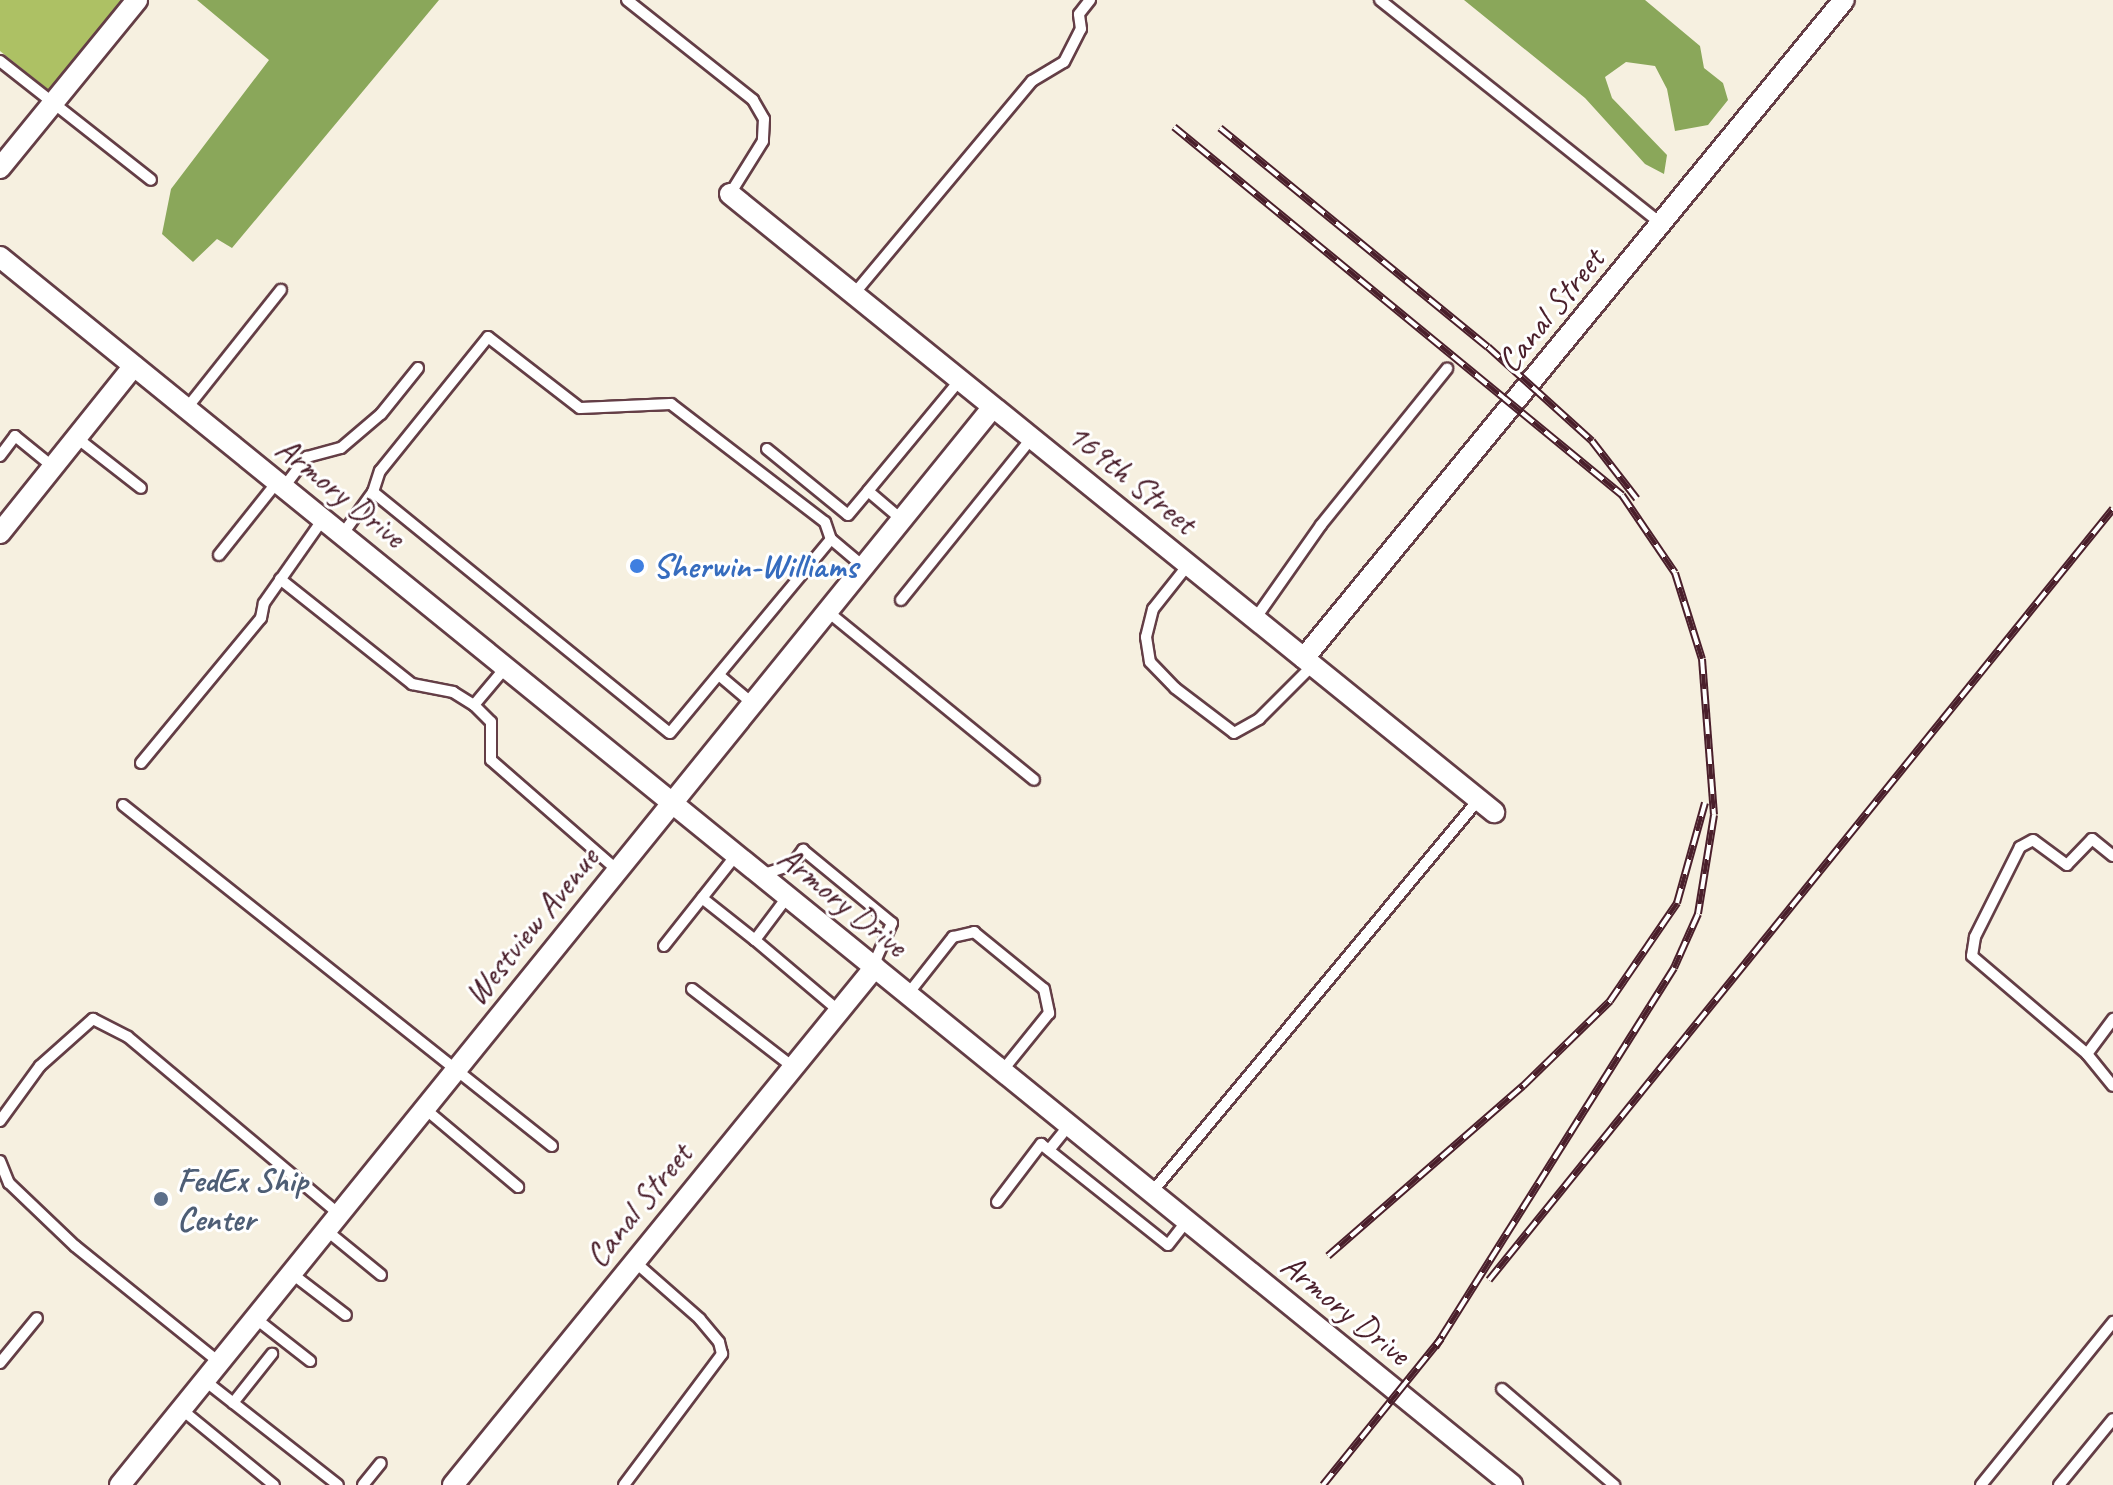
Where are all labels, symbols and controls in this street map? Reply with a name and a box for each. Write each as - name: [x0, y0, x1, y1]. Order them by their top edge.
- street label: Canal Street: [1488, 240, 1612, 380]
- street label: 169th Street: [1059, 413, 1205, 543]
- street label: Armory Drive: [268, 427, 414, 557]
- place label: Sherwin-Williams: [653, 546, 858, 586]
- marker: Sherwin-Williams: [628, 557, 646, 575]
- street label: Armory Drive: [770, 836, 916, 966]
- street label: Westview Avenue: [455, 839, 607, 1013]
- street label: Canal Street: [576, 1135, 700, 1275]
- place label: FedEx Ship Center: [177, 1159, 309, 1238]
- marker: FedEx Ship Center: [152, 1190, 170, 1208]
- street label: Armory Drive: [1273, 1244, 1419, 1374]

